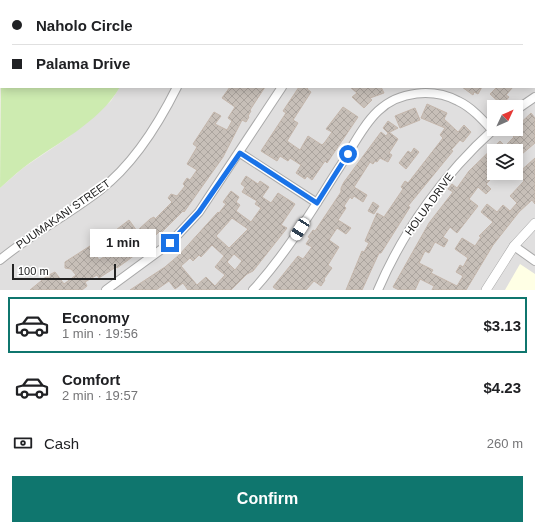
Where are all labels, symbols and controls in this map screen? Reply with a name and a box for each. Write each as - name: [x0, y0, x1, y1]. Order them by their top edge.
- text: Naholo Circle: [36, 17, 133, 34]
- text: Palama Drive: [36, 55, 130, 72]
- north arrow: [487, 100, 523, 136]
- map controls: [487, 100, 523, 180]
- button: layers: [487, 144, 523, 180]
- route start: [339, 145, 357, 163]
- street label: HOLUA DRIVE: [402, 171, 456, 237]
- street label: PUUMAKANI STREET: [14, 177, 112, 251]
- car: [288, 216, 312, 242]
- callout: 1 min: [90, 229, 156, 257]
- route end: [161, 234, 179, 252]
- text: 1 min: [106, 235, 140, 250]
- scale bar: [12, 262, 116, 281]
- text: 100 m: [18, 265, 49, 277]
- icon: car: [14, 307, 50, 343]
- text: Economy: [62, 309, 130, 326]
- text: $3.13: [483, 317, 521, 334]
- text: 1 min · 19:56: [62, 326, 138, 341]
- icon: car: [14, 369, 50, 405]
- text: Comfort: [62, 371, 120, 388]
- text: $4.23: [483, 379, 521, 396]
- text: 2 min · 19:57: [62, 388, 138, 403]
- icon: cash: [12, 432, 34, 454]
- text: Cash: [44, 435, 79, 452]
- text: 260 m: [487, 436, 523, 451]
- button: Confirm: [12, 476, 523, 522]

